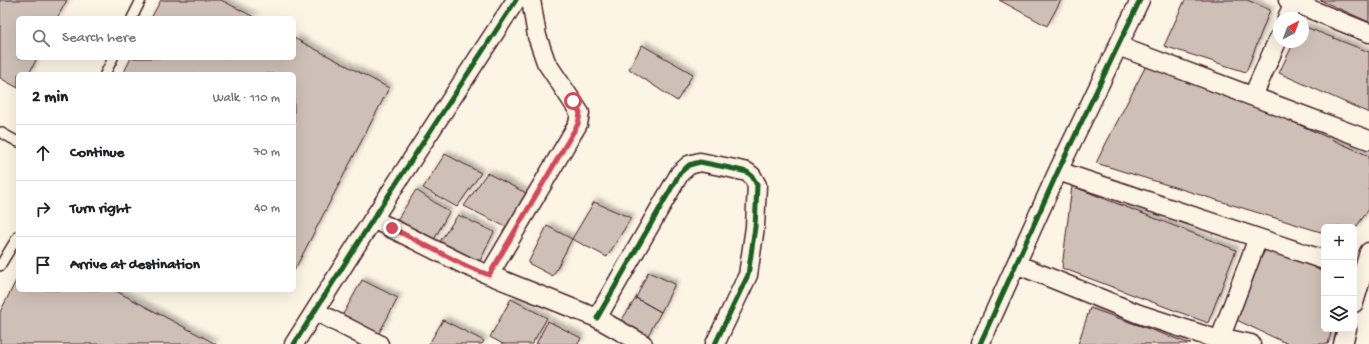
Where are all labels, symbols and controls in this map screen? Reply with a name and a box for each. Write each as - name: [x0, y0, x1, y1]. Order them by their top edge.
- north arrow: [1273, 12, 1309, 48]
- search box: [16, 16, 296, 60]
- icon: search: [30, 27, 52, 49]
- text: Search here: [62, 29, 136, 47]
- text: 2 min: [32, 88, 68, 108]
- text: Walk · 110 m: [213, 91, 280, 106]
- route start: [564, 92, 582, 110]
- icon: ahead: [32, 142, 54, 164]
- text: Continue: [70, 144, 124, 162]
- text: 70 m: [254, 145, 280, 160]
- icon: right: [32, 198, 54, 220]
- text: Turn right: [70, 200, 130, 218]
- text: 40 m: [254, 201, 280, 216]
- route end: [383, 219, 401, 237]
- map controls: [1321, 224, 1357, 332]
- button: +: [1321, 224, 1357, 260]
- icon: arrive: [32, 254, 54, 276]
- text: Arrive at destination: [70, 256, 200, 274]
- button: −: [1321, 260, 1357, 296]
- button: layers: [1321, 296, 1357, 332]

